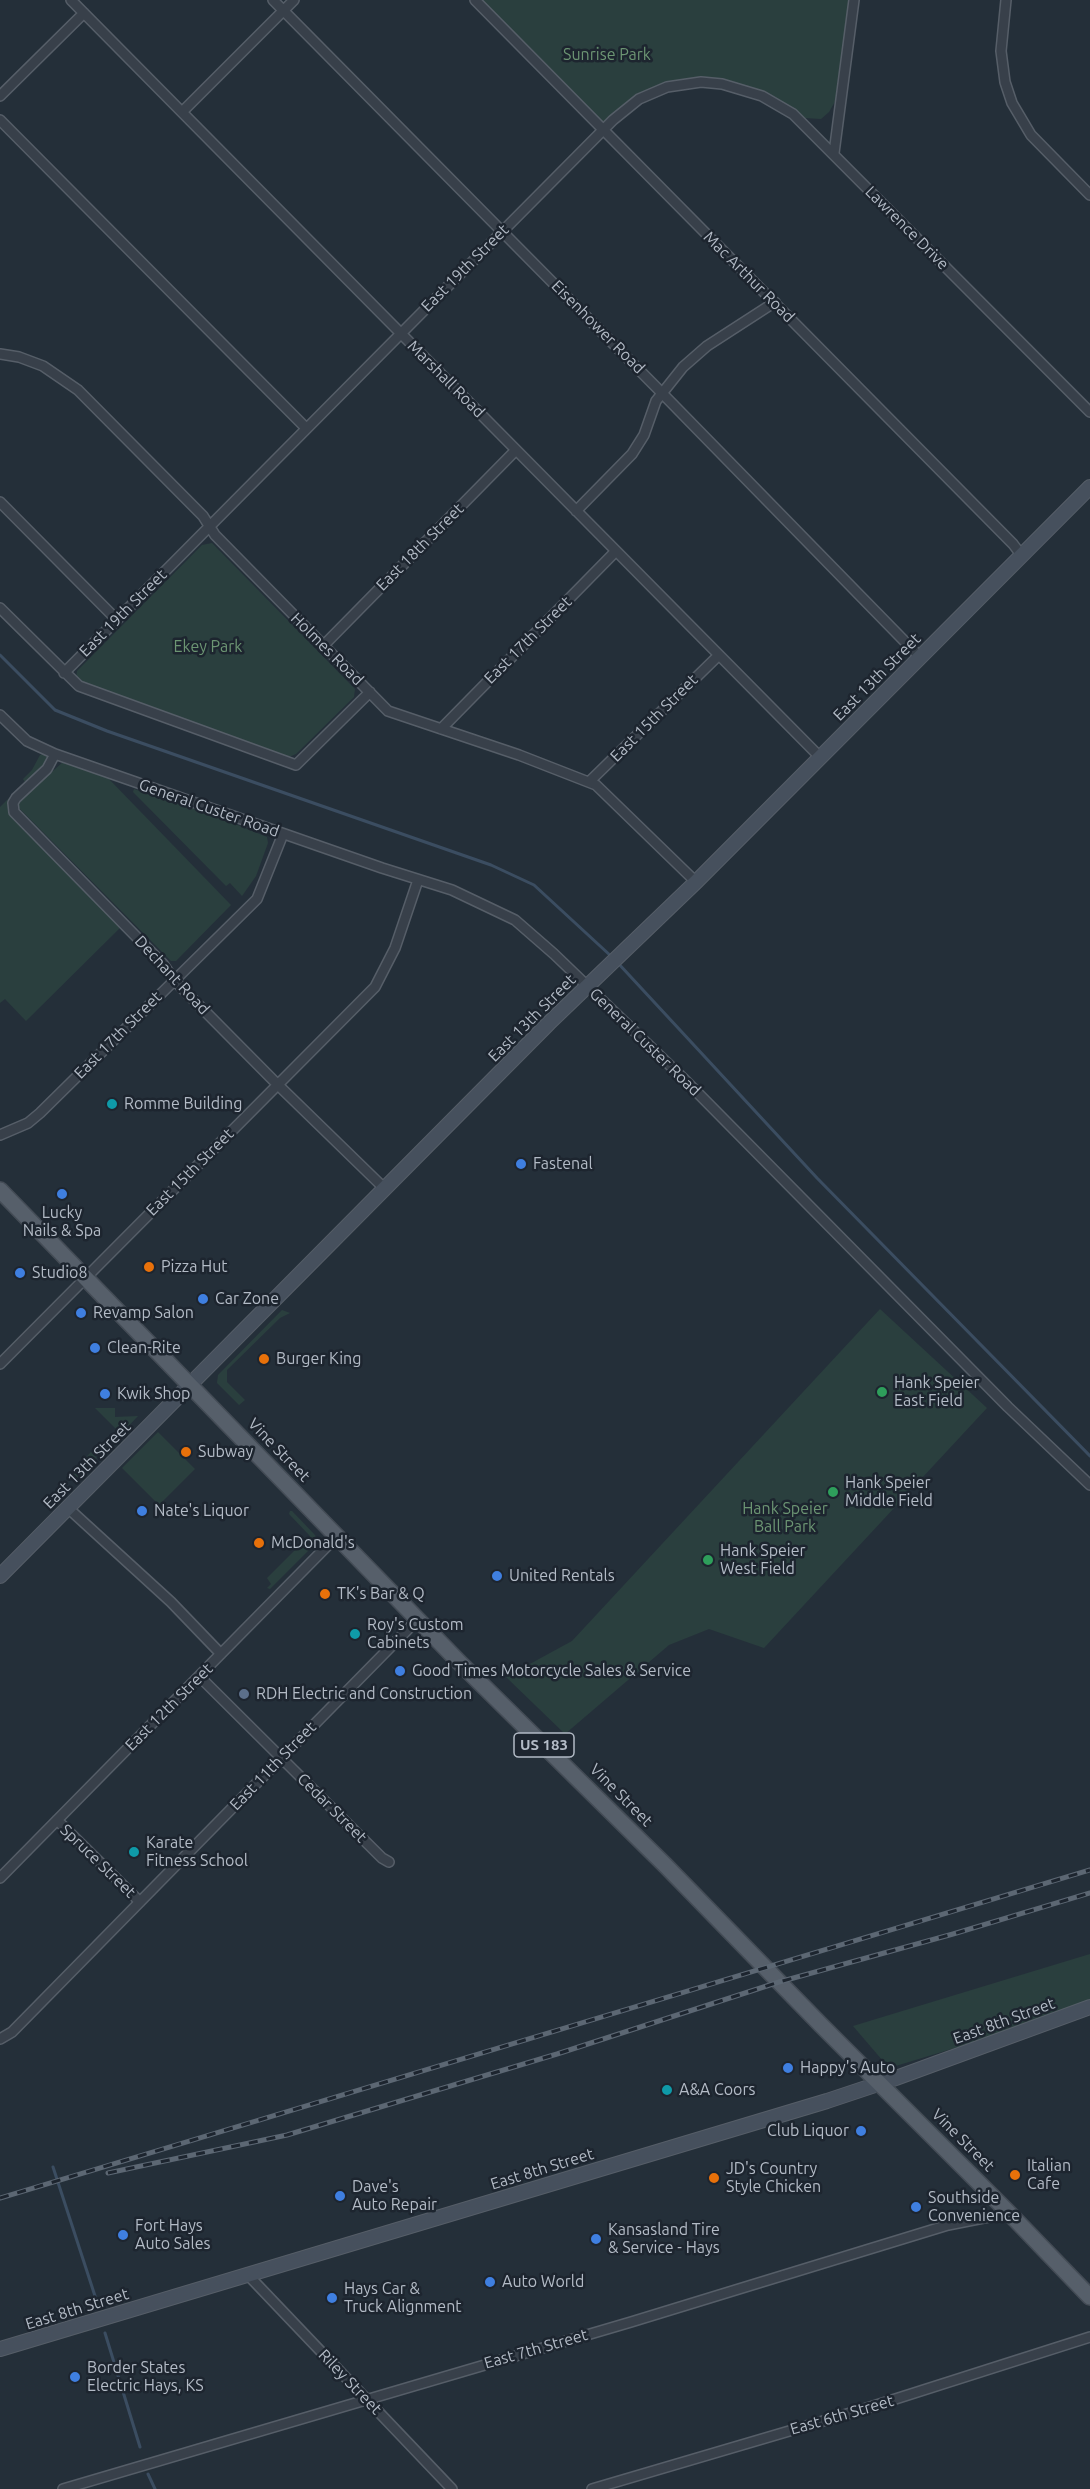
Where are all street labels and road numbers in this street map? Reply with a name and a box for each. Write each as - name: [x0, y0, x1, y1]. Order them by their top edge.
- street label: Lawrence Drive: [861, 182, 953, 274]
- street label: East 19th Street: [417, 220, 513, 316]
- street label: Mac Arthur Road: [699, 227, 799, 327]
- street label: Eisenhower Road: [547, 276, 649, 378]
- street label: Marshall Road: [403, 336, 489, 422]
- street label: East 18th Street: [372, 499, 468, 595]
- street label: East 19th Street: [75, 565, 171, 661]
- street label: East 17th Street: [480, 592, 576, 688]
- street label: Holmes Road: [287, 609, 367, 689]
- street label: East 13th Street: [829, 629, 925, 725]
- street label: East 15th Street: [606, 670, 702, 766]
- street label: General Custer Road: [136, 775, 282, 841]
- street label: Dechant Road: [131, 932, 213, 1018]
- street label: East 13th Street: [484, 970, 580, 1066]
- street label: General Custer Road: [585, 984, 705, 1100]
- street label: East 17th Street: [70, 987, 166, 1083]
- street label: East 15th Street: [142, 1124, 238, 1220]
- street label: Vine Street: [244, 1414, 314, 1486]
- street label: East 13th Street: [39, 1417, 135, 1513]
- street label: East 12th Street: [121, 1659, 217, 1755]
- street label: East 11th Street: [226, 1718, 320, 1814]
- road number: US 183: [514, 1733, 574, 1757]
- street label: Vine Street: [586, 1760, 656, 1830]
- street label: Cedar Street: [293, 1769, 371, 1847]
- street label: Spruce Street: [56, 1820, 140, 1902]
- street label: East 8th Street: [951, 1994, 1057, 2048]
- street label: Vine Street: [928, 2105, 998, 2175]
- street label: East 8th Street: [488, 2144, 596, 2194]
- street label: East 8th Street: [23, 2284, 131, 2334]
- street label: East 7th Street: [482, 2325, 590, 2373]
- street label: Riley Street: [314, 2345, 386, 2419]
- street label: East 6th Street: [788, 2391, 896, 2439]

